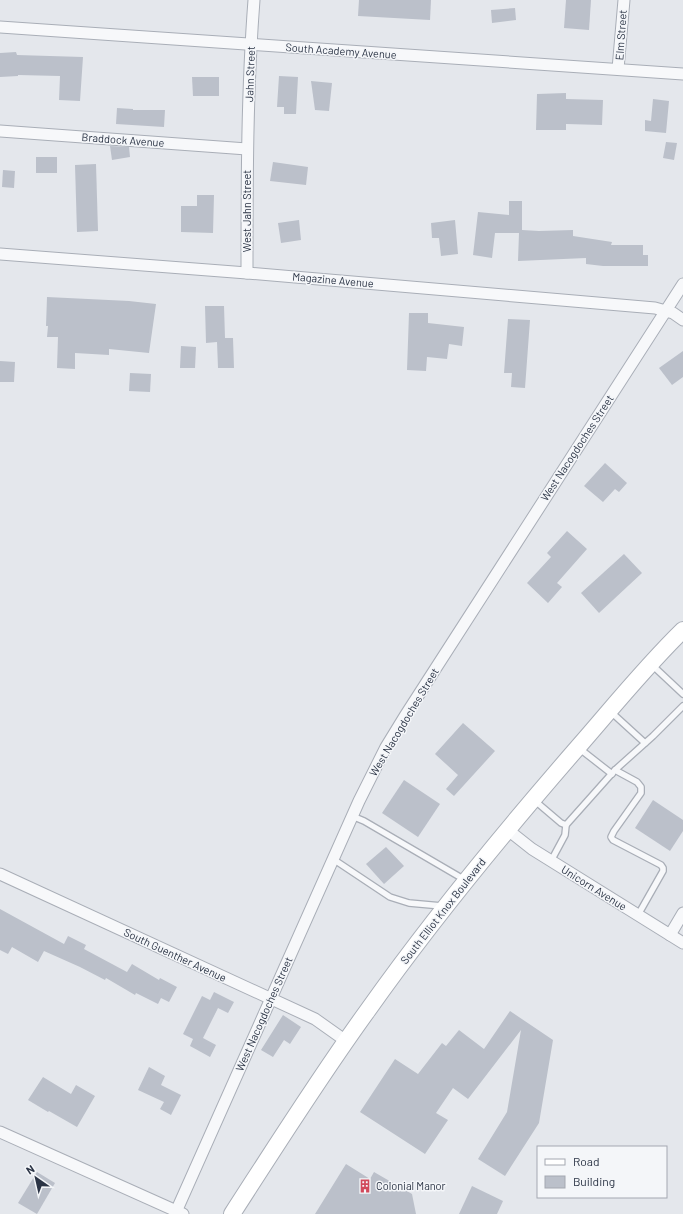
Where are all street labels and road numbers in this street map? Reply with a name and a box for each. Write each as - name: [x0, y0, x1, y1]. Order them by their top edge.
- street label: Elm Street: [612, 9, 629, 61]
- street label: South Academy Avenue: [285, 40, 397, 61]
- street label: Jahn Street: [242, 46, 257, 102]
- street label: Braddock Avenue: [81, 130, 165, 149]
- street label: West Jahn Street: [240, 170, 253, 252]
- street label: Magazine Avenue: [292, 269, 374, 290]
- street label: West Nacogdoches Street: [537, 392, 616, 503]
- street label: West Nacogdoches Street: [366, 665, 441, 778]
- street label: South Elliot Knox Boulevard: [397, 855, 488, 966]
- street label: Unicorn Avenue: [559, 862, 629, 913]
- street label: South Guenther Avenue: [122, 925, 229, 984]
- street label: West Nacogdoches Street: [232, 955, 295, 1073]

